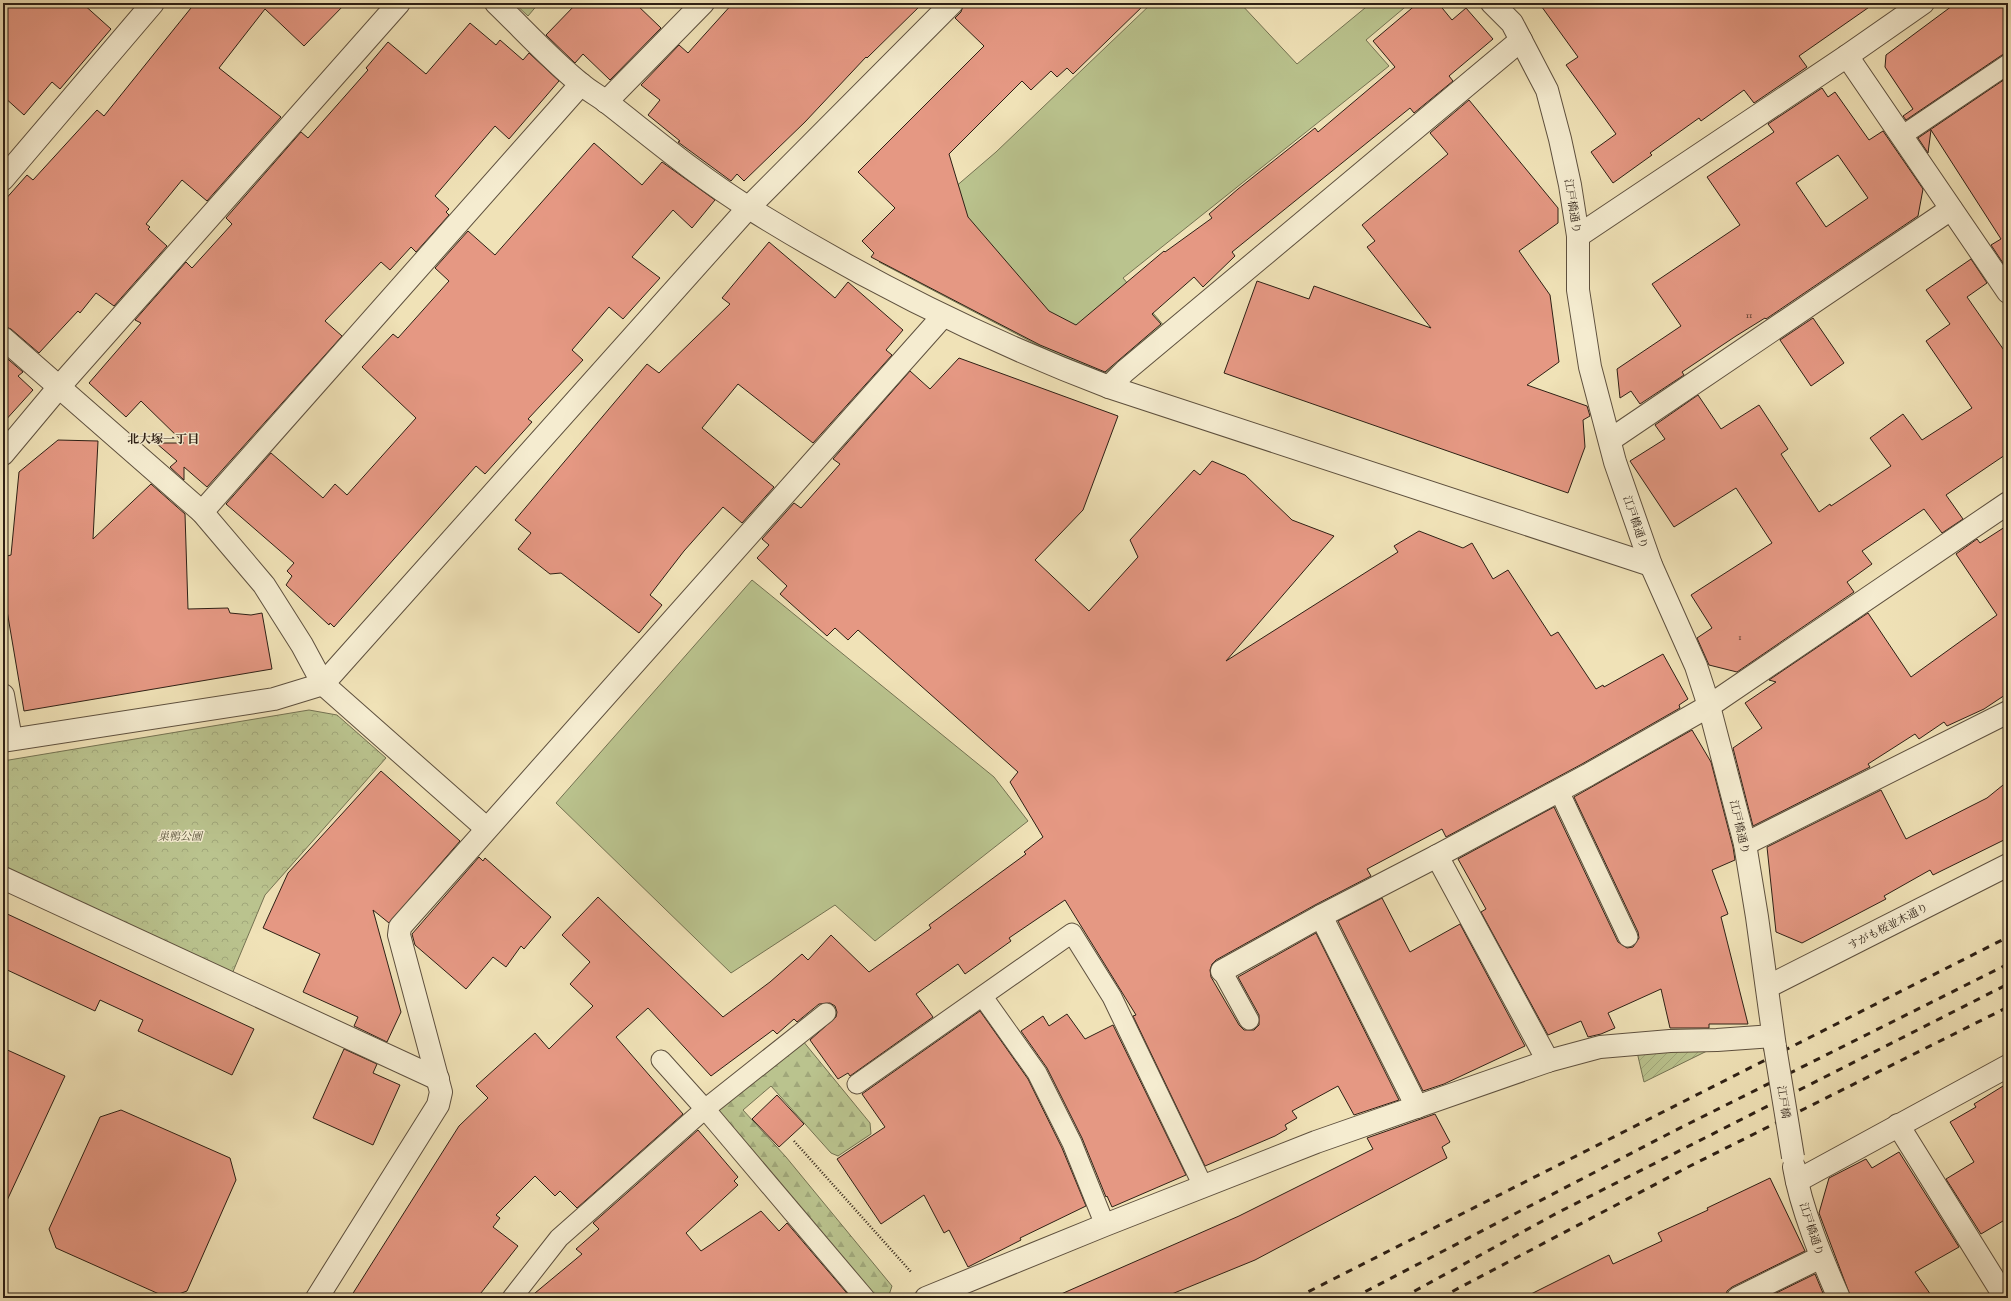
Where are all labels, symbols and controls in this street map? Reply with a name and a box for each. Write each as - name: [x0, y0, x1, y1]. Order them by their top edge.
- street label: 江戸橋通り: [1561, 178, 1583, 234]
- house number: 11: [1746, 310, 1752, 321]
- district label: 北大塚一丁目: [127, 432, 199, 447]
- street label: 江戸橋通り: [1619, 494, 1651, 551]
- house number: 1: [1738, 632, 1742, 643]
- street label: 江戸橋通り: [1726, 799, 1752, 856]
- park label: 巣鴨公園: [158, 830, 204, 844]
- street label: すがも桜並木通り: [1846, 901, 1931, 953]
- street label: 江戸橋: [1774, 1085, 1793, 1120]
- street label: 江戸橋通り: [1796, 1201, 1826, 1258]

